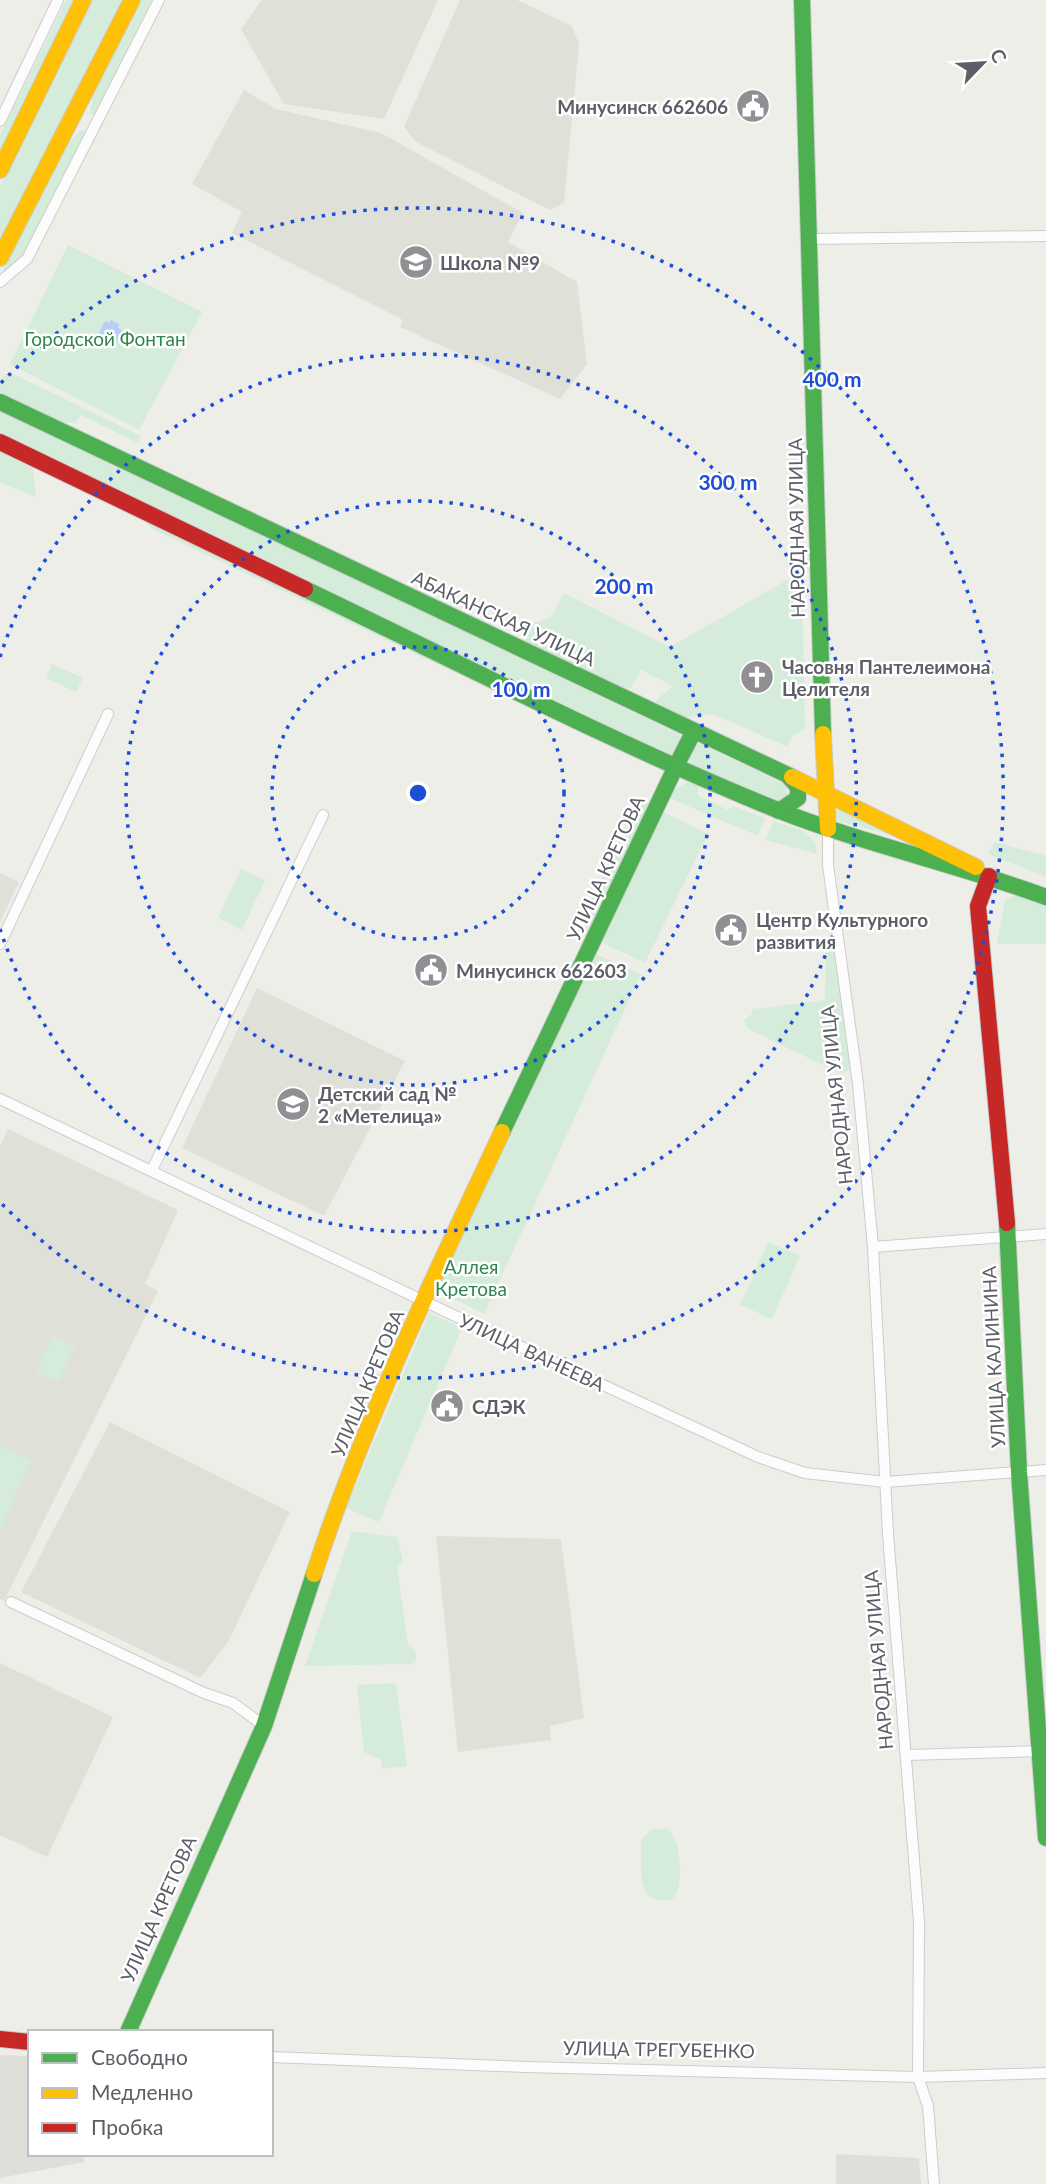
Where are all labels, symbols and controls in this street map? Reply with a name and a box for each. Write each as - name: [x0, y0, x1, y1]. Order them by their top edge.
- north arrow: [948, 28, 1018, 98]
- text: С: [986, 45, 1012, 67]
- public building icon: Минусинск 662606: [734, 87, 772, 125]
- place label: Минусинск 662606: [557, 95, 728, 118]
- school or university icon: Школа №9: [397, 243, 435, 281]
- place label: Школа №9: [440, 251, 540, 274]
- park label: Городской Фонтан: [24, 327, 186, 350]
- text: 400 m: [802, 366, 862, 391]
- street label: НАРОДНАЯ УЛИЦА: [783, 438, 809, 618]
- text: 300 m: [698, 469, 758, 494]
- street label: АБАКАНСКАЯ УЛИЦА: [409, 565, 600, 671]
- text: 200 m: [594, 573, 654, 598]
- place label: Часовня Пантелеимона Целителя: [782, 655, 990, 700]
- church icon: Часовня Пантелеимона Целителя: [738, 658, 776, 696]
- text: 100 m: [491, 676, 551, 701]
- centre of rings: [406, 781, 430, 805]
- street label: УЛИЦА КРЕТОВА: [561, 792, 649, 944]
- place label: Центр Культурного развития: [756, 908, 928, 953]
- public building icon: Центр Культурного развития: [712, 911, 750, 949]
- public building icon: Минусинск 662603: [412, 951, 450, 989]
- place label: Минусинск 662603: [456, 959, 627, 982]
- street label: НАРОДНАЯ УЛИЦА: [815, 1004, 857, 1186]
- place label: Детский сад № 2 «Метелица»: [318, 1082, 456, 1127]
- school or university icon: Детский сад № 2 «Метелица»: [274, 1085, 312, 1123]
- park label: Аллея Кретова: [435, 1255, 507, 1300]
- street label: УЛИЦА КАЛИНИНА: [977, 1265, 1009, 1448]
- street label: УЛИЦА КРЕТОВА: [326, 1306, 408, 1460]
- street label: УЛИЦА ВАНЕЕВА: [456, 1308, 609, 1396]
- public building icon: СДЭК: [428, 1387, 466, 1425]
- place label: СДЭК: [472, 1395, 527, 1418]
- street label: НАРОДНАЯ УЛИЦА: [859, 1569, 897, 1751]
- street label: УЛИЦА КРЕТОВА: [115, 1832, 201, 1986]
- legend: [28, 2030, 273, 2156]
- street label: УЛИЦА ТРЕГУБЕНКО: [563, 2036, 755, 2062]
- text: Свободно: [91, 2044, 188, 2069]
- text: Медленно: [91, 2079, 193, 2104]
- text: Пробка: [91, 2114, 164, 2139]

